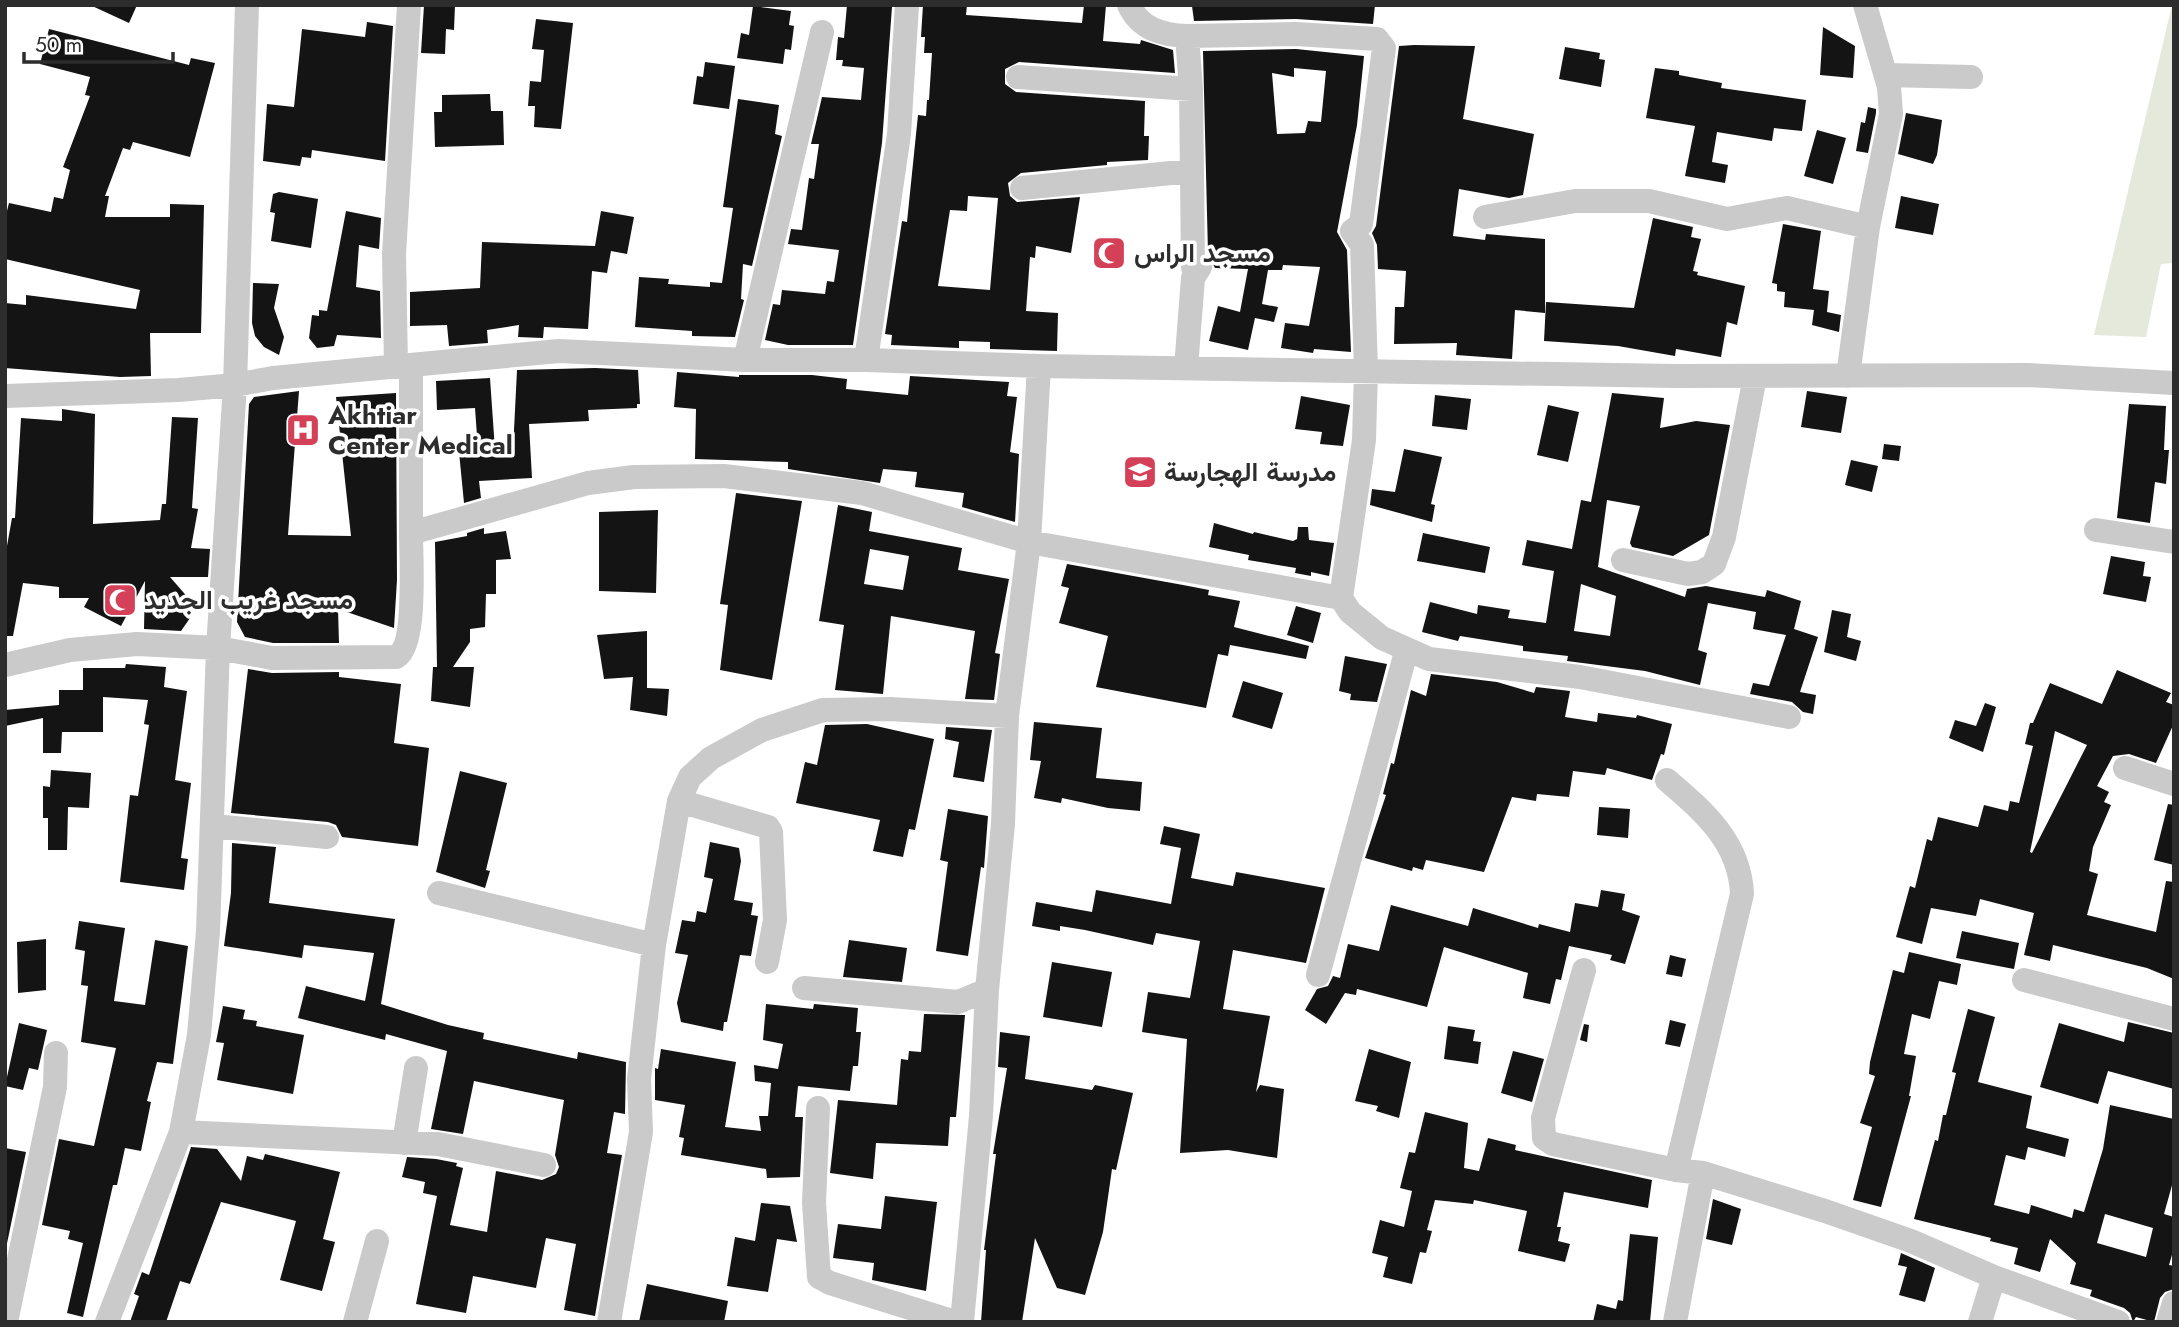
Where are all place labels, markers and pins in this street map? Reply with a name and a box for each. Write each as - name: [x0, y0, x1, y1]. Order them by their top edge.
- mosque icon: مسجد الراس: [1090, 234, 1128, 272]
- place label: مسجد الراس: [1134, 234, 1271, 272]
- place label: Akhtiar Center Medical: [327, 396, 513, 464]
- hospital icon: Akhtiar Center Medical: [284, 411, 322, 449]
- school or university icon: مدرسة الهجارسة: [1121, 453, 1159, 491]
- place label: مدرسة الهجارسة: [1164, 453, 1336, 491]
- mosque icon: مسجد غريب الجديد: [101, 581, 139, 619]
- place label: مسجد غريب الجديد: [144, 581, 353, 619]

